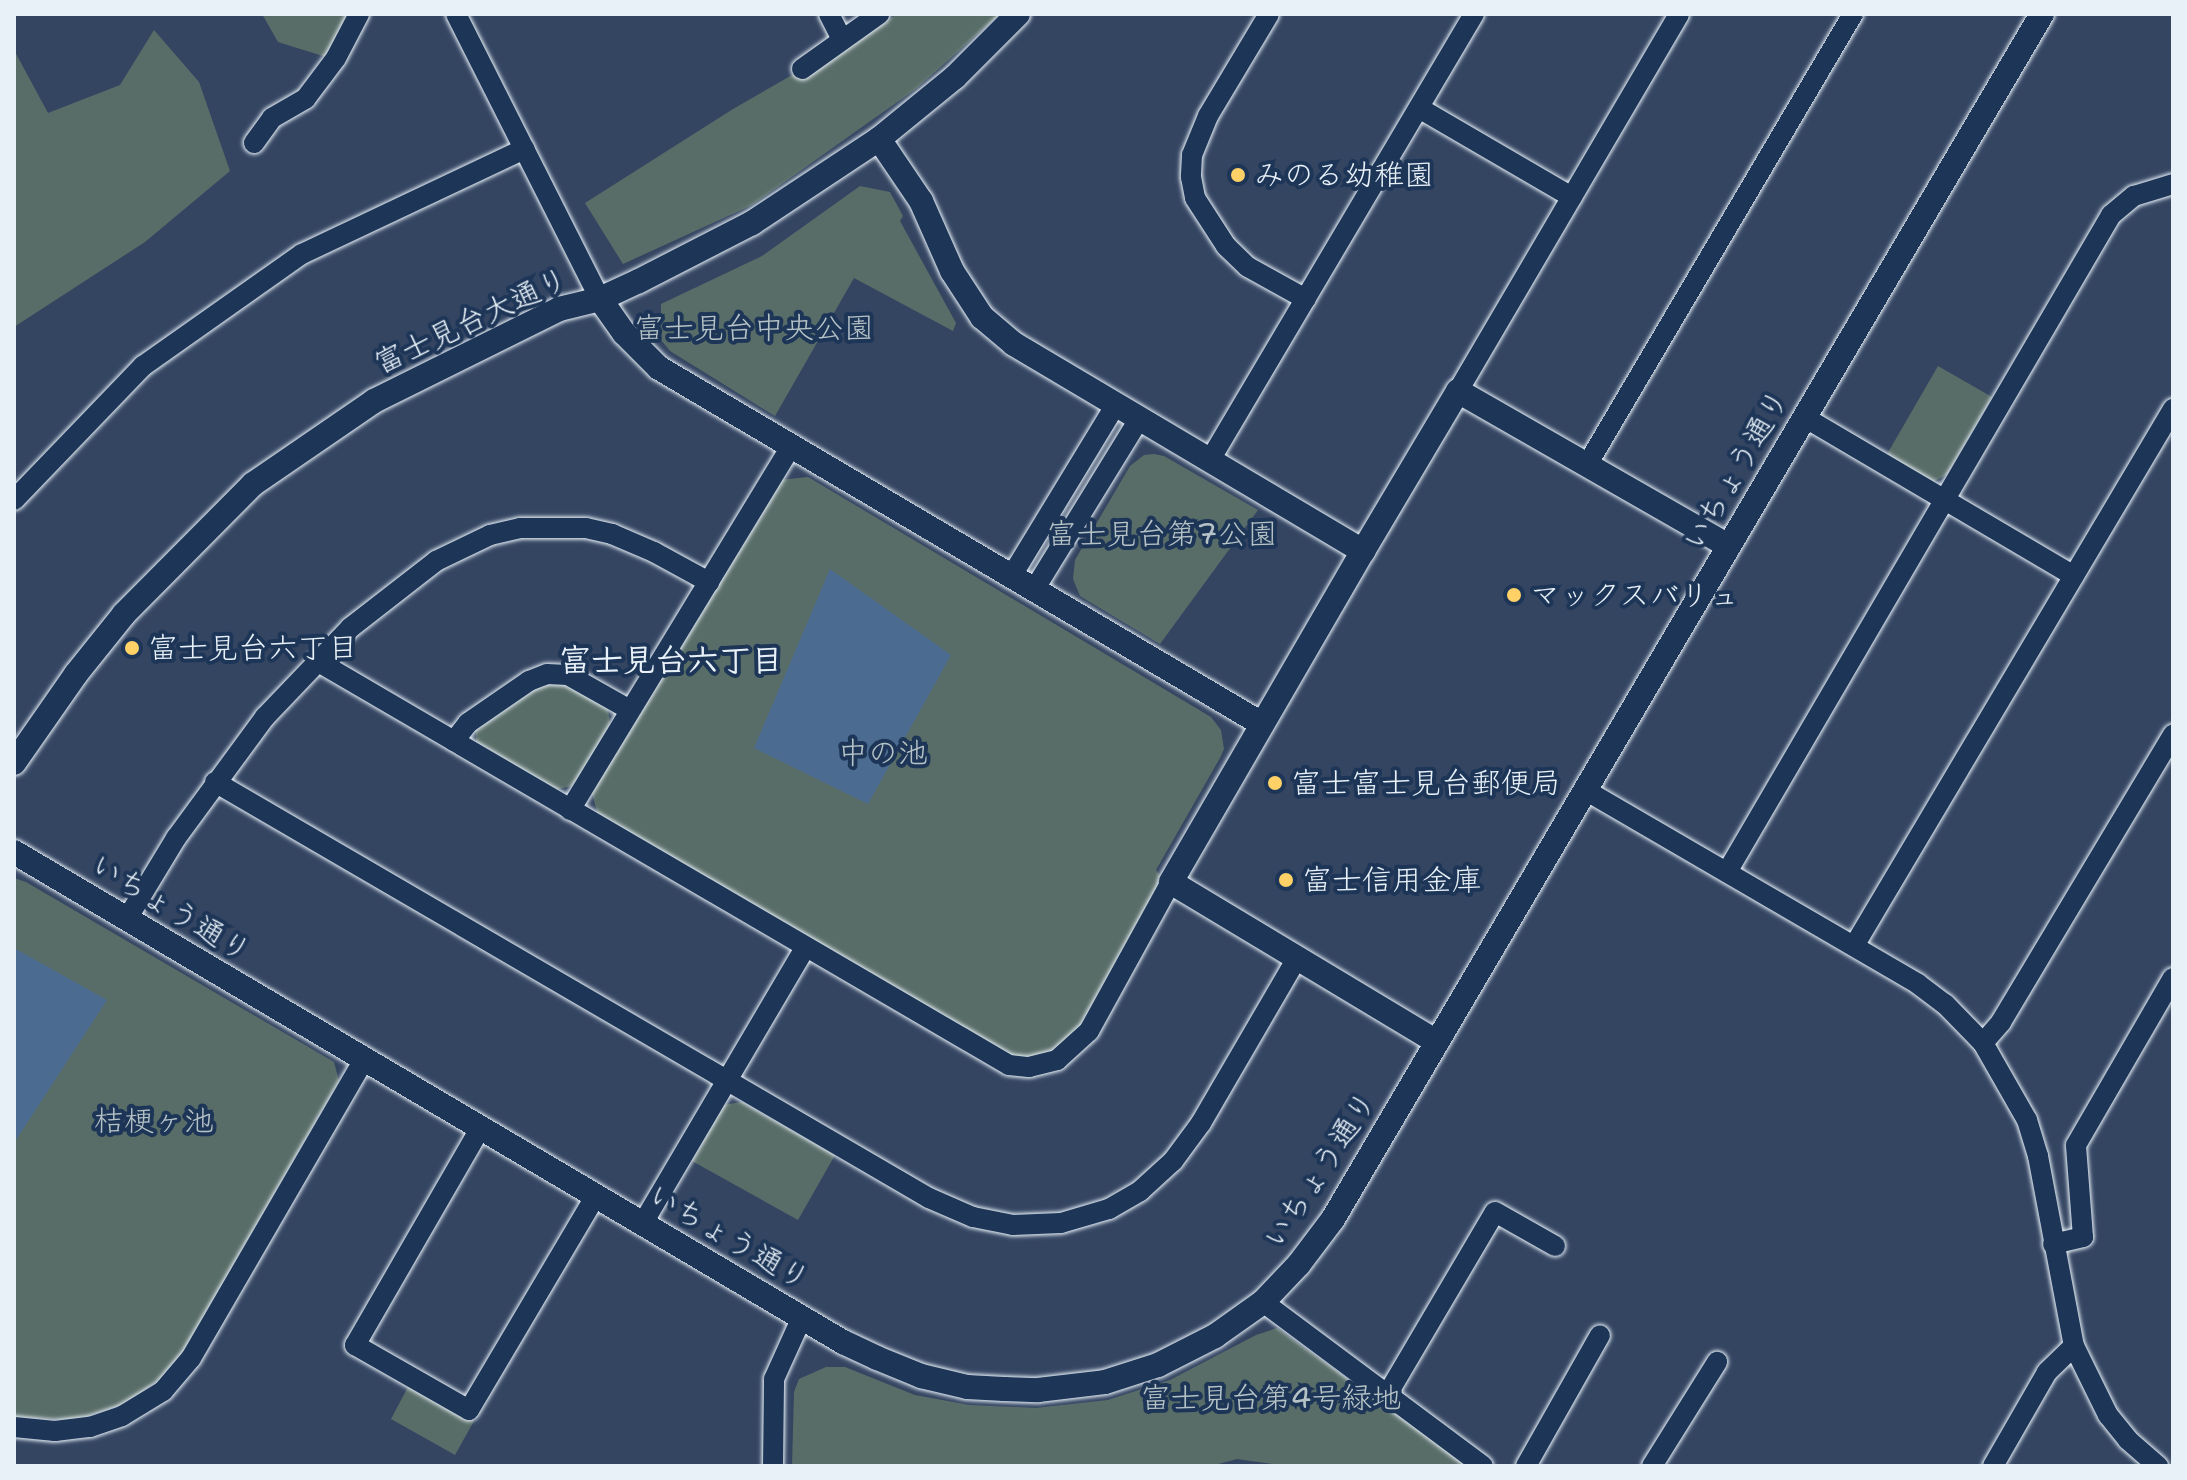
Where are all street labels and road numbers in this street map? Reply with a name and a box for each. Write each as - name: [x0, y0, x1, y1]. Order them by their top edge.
- street label: 富士見台大通り: [368, 260, 574, 382]
- street label: いちょう通り: [1675, 383, 1797, 557]
- street label: いちょう通り: [85, 846, 257, 970]
- street label: いちょう通り: [1256, 1085, 1384, 1255]
- street label: いちょう通り: [642, 1176, 816, 1298]

